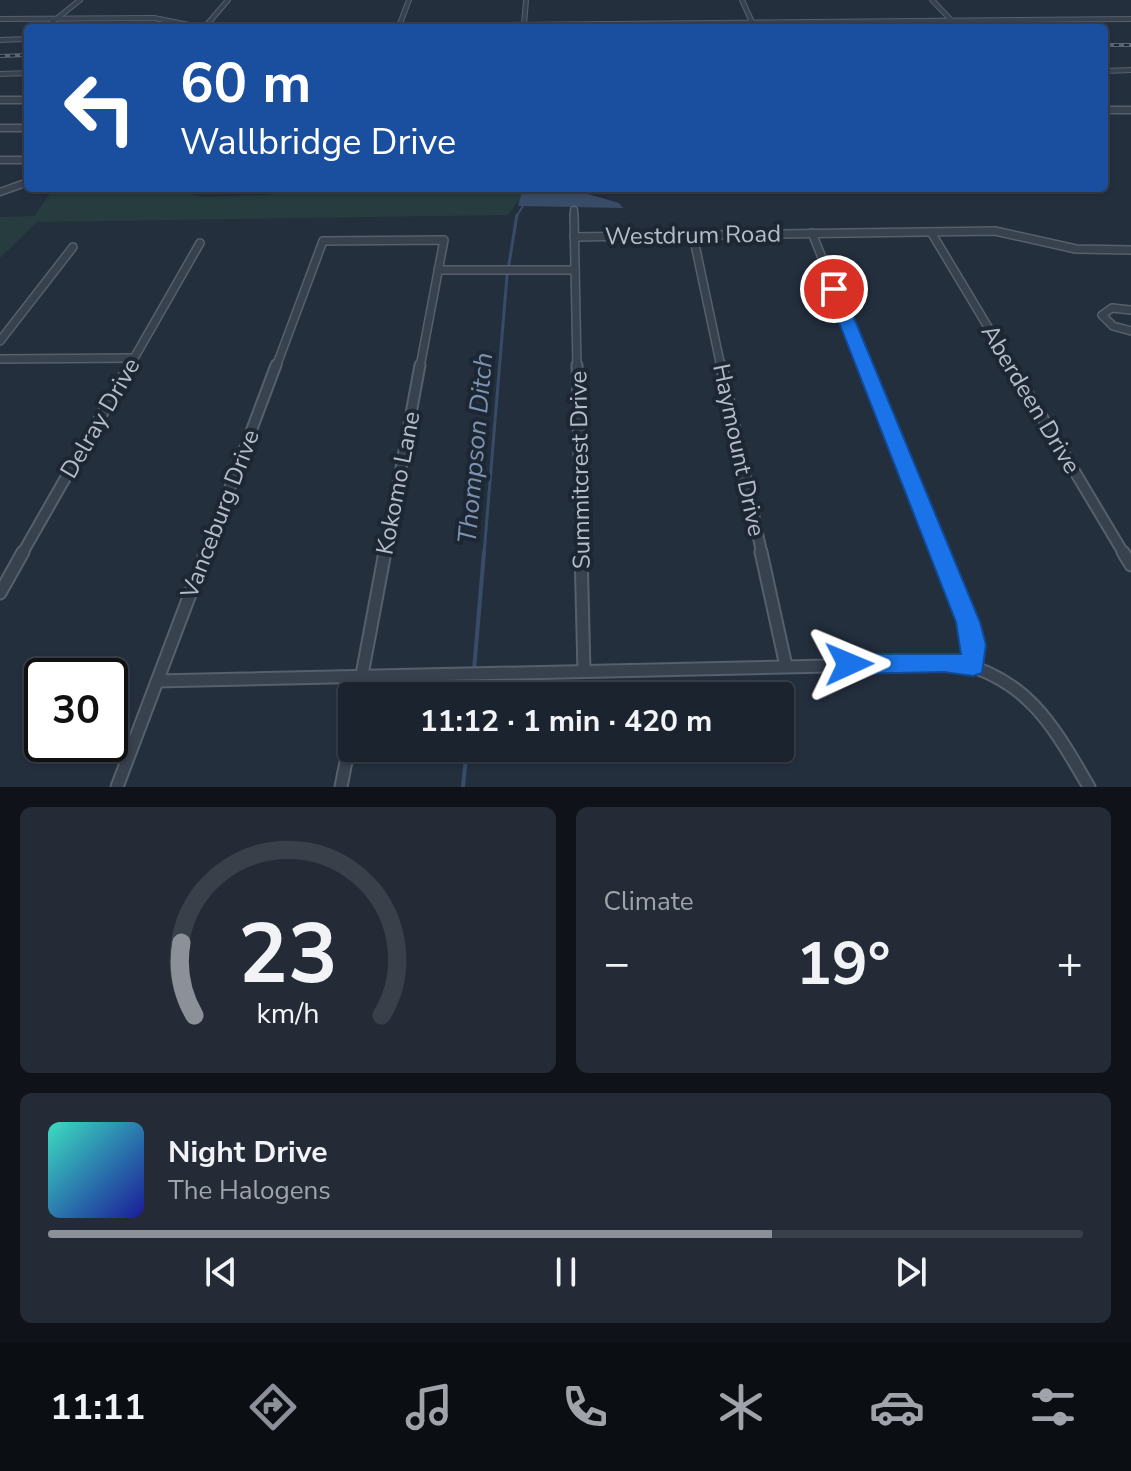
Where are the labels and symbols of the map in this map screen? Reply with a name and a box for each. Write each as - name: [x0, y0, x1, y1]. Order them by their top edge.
- street label: Westdrum Road: [605, 217, 781, 253]
- pin: [800, 255, 868, 323]
- street label: Aberdeen Drive: [974, 318, 1088, 480]
- water label: Thompson Ditch: [450, 351, 501, 545]
- street label: Delray Drive: [53, 352, 147, 484]
- street label: Haymount Drive: [705, 361, 773, 539]
- street label: Summitcrest Drive: [562, 371, 598, 569]
- street label: Kokomo Lane: [368, 409, 428, 557]
- street label: Vanceburg Drive: [173, 425, 267, 604]
- position arrow: [807, 622, 891, 706]
- speed limit sign: 30: [24, 658, 128, 762]

